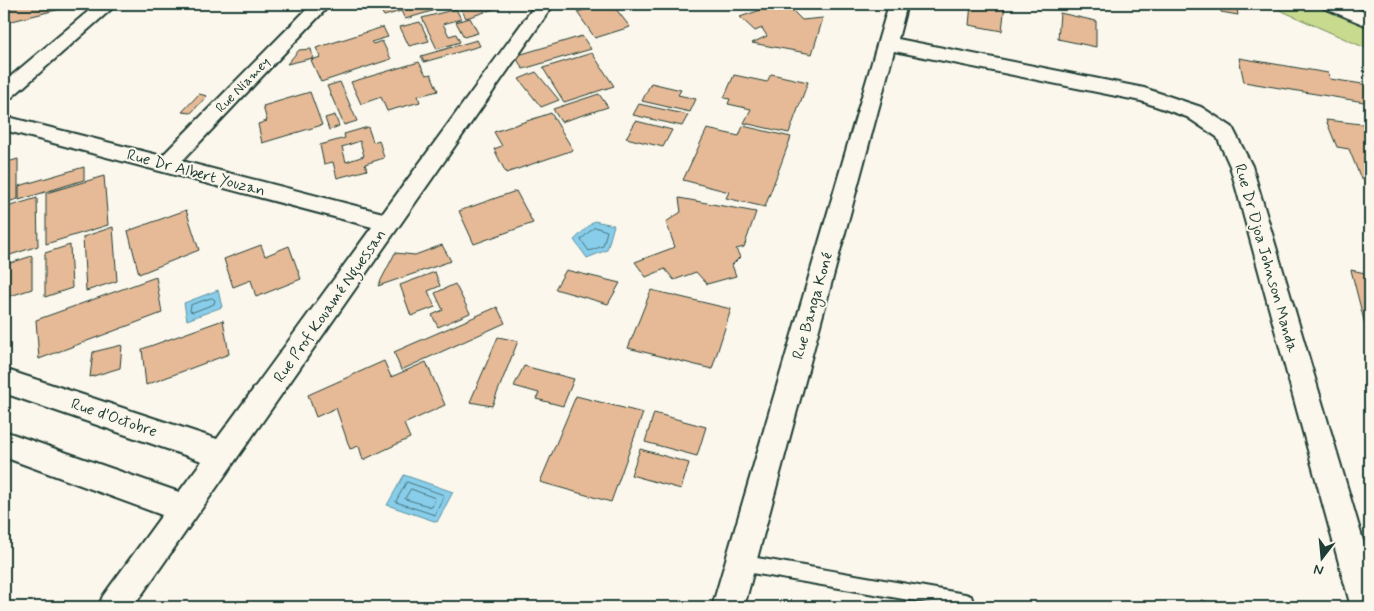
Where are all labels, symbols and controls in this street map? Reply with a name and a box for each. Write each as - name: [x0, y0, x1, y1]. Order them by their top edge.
- street label: Rue Niamey: [212, 53, 274, 117]
- street label: Rue Dr Albert Youzan: [125, 144, 267, 202]
- street label: Rue Dr Djoa Johnson Manda: [1229, 161, 1303, 355]
- street label: Rue Prof Kouamé Nguessan: [269, 225, 392, 388]
- street label: Rue Banga Koné: [788, 250, 839, 362]
- street label: Rue d'Octobre: [68, 393, 160, 443]
- north arrow: [1296, 534, 1346, 584]
- text: N: [1312, 560, 1326, 579]

